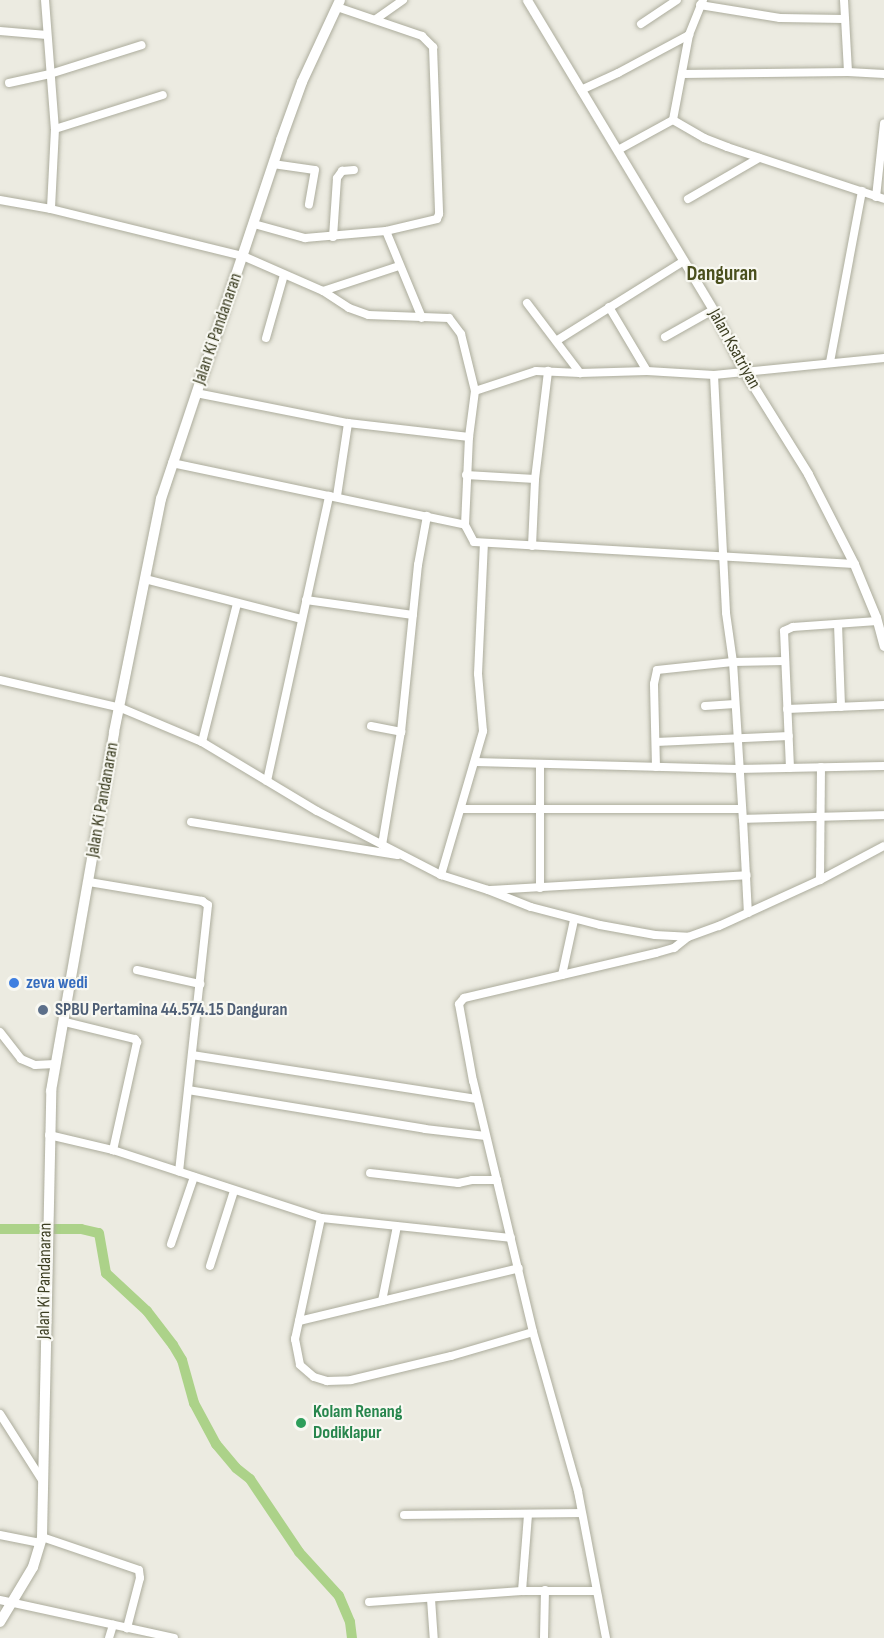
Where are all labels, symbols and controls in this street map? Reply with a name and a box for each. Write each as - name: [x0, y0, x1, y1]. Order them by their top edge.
- district label: Danguran: [687, 261, 757, 287]
- street label: Jalan Ki Pandanaran: [189, 270, 247, 388]
- street label: Jalan Ksatriyan: [703, 305, 765, 393]
- street label: Jalan Ki Pandanaran: [82, 741, 124, 859]
- place label: zeva wedi: [26, 972, 88, 994]
- marker: zeva wedi: [7, 976, 21, 990]
- place label: SPBU Pertamina 44.574.15 Danguran: [55, 999, 287, 1021]
- marker: SPBU Pertamina 44.574.15 Danguran: [36, 1003, 50, 1017]
- street label: Jalan Ki Pandanaran: [33, 1223, 57, 1339]
- place label: Kolam Renang Dodiklapur: [313, 1402, 402, 1444]
- marker: Kolam Renang Dodiklapur: [294, 1416, 308, 1430]

